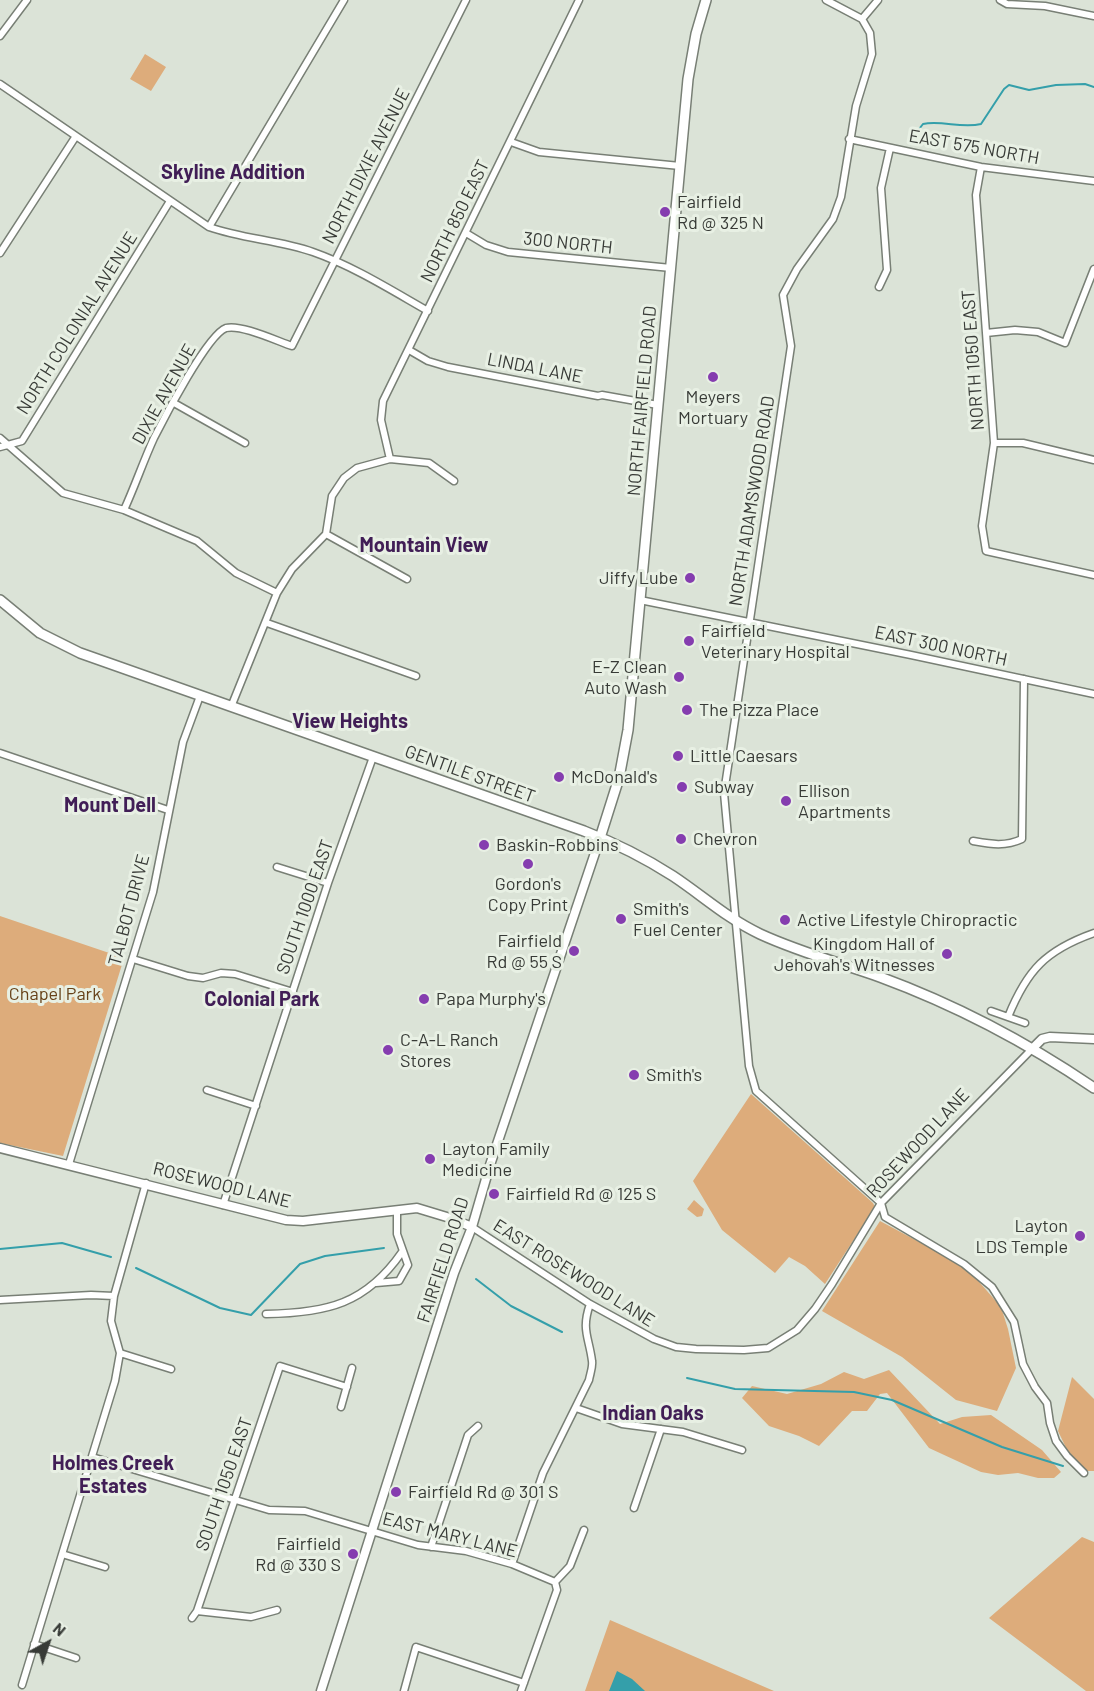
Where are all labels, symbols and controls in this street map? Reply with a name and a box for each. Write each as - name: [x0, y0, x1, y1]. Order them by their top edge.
- street label: NORTH DIXIE AVENUE: [317, 85, 415, 247]
- street label: EAST 575 NORTH: [907, 125, 1041, 169]
- street label: NORTH 850 EAST: [416, 156, 494, 286]
- district label: Skyline Addition: [161, 160, 305, 184]
- place label: Fairfield Rd @ 325 N: [677, 191, 764, 234]
- marker: Fairfield Rd @ 325 N: [658, 205, 672, 219]
- street label: NORTH COLONIAL AVENUE: [12, 228, 142, 418]
- street label: 300 NORTH: [522, 228, 614, 258]
- street label: NORTH 1050 EAST: [957, 289, 989, 431]
- street label: NORTH FAIRFIELD ROAD: [623, 305, 661, 497]
- street label: DIXIE AVENUE: [128, 340, 200, 448]
- street label: LINDA LANE: [485, 348, 585, 388]
- marker: Meyers Mortuary: [706, 370, 720, 384]
- place label: Meyers Mortuary: [678, 386, 748, 428]
- street label: NORTH ADAMSWOOD ROAD: [725, 394, 779, 608]
- district label: Mountain View: [359, 533, 489, 557]
- place label: Jiffy Lube: [599, 567, 678, 589]
- marker: Jiffy Lube: [683, 571, 697, 585]
- place label: Fairfield Veterinary Hospital: [701, 620, 850, 662]
- street label: EAST 300 NORTH: [873, 621, 1009, 671]
- marker: Fairfield Veterinary Hospital: [682, 634, 696, 648]
- place label: E-Z Clean Auto Wash: [584, 656, 667, 698]
- marker: E-Z Clean Auto Wash: [672, 670, 686, 684]
- place label: The Pizza Place: [699, 699, 819, 721]
- marker: The Pizza Place: [680, 703, 694, 717]
- district label: View Heights: [292, 709, 408, 733]
- street label: GENTILE STREET: [402, 740, 538, 808]
- place label: Little Caesars: [690, 745, 798, 767]
- marker: Little Caesars: [671, 749, 685, 763]
- place label: McDonald's: [571, 766, 658, 788]
- marker: McDonald's: [552, 770, 566, 784]
- place label: Subway: [694, 776, 754, 798]
- marker: Subway: [675, 780, 689, 794]
- place label: Ellison Apartments: [798, 780, 891, 822]
- district label: Mount Dell: [64, 793, 156, 817]
- marker: Ellison Apartments: [779, 794, 793, 808]
- place label: Chevron: [693, 828, 757, 850]
- marker: Chevron: [674, 832, 688, 846]
- place label: Baskin-Robbins: [496, 834, 619, 856]
- street label: SOUTH 1000 EAST: [272, 837, 338, 977]
- marker: Baskin-Robbins: [477, 838, 491, 852]
- street label: TALBOT DRIVE: [104, 852, 154, 968]
- marker: Gordon's Copy Print: [521, 857, 535, 871]
- place label: Gordon's Copy Print: [488, 873, 568, 916]
- place label: Smith's Fuel Center: [633, 898, 723, 940]
- place label: Active Lifestyle Chiropractic: [797, 909, 1017, 931]
- marker: Smith's Fuel Center: [614, 912, 628, 926]
- marker: Active Lifestyle Chiropractic: [778, 913, 792, 927]
- place label: Fairfield Rd @ 55 S: [487, 930, 562, 972]
- place label: Kingdom Hall of Jehovah's Witnesses: [774, 933, 935, 976]
- marker: Fairfield Rd @ 55 S: [567, 944, 581, 958]
- marker: Kingdom Hall of Jehovah's Witnesses: [940, 947, 954, 961]
- park label: Chapel Park: [9, 983, 101, 1005]
- district label: Colonial Park: [204, 987, 320, 1011]
- place label: Papa Murphy's: [436, 988, 546, 1010]
- marker: Papa Murphy's: [417, 992, 431, 1006]
- place label: C-A-L Ranch Stores: [400, 1029, 498, 1072]
- marker: C-A-L Ranch Stores: [381, 1043, 395, 1057]
- place label: Smith's: [646, 1064, 702, 1086]
- marker: Smith's: [627, 1068, 641, 1082]
- street label: ROSEWOOD LANE: [862, 1084, 974, 1202]
- place label: Layton Family Medicine: [442, 1138, 550, 1180]
- marker: Layton Family Medicine: [423, 1152, 437, 1166]
- street label: ROSEWOOD LANE: [151, 1157, 293, 1213]
- place label: Fairfield Rd @ 125 S: [506, 1183, 656, 1205]
- marker: Fairfield Rd @ 125 S: [487, 1187, 501, 1201]
- street label: FAIRFIELD ROAD: [413, 1194, 473, 1326]
- street label: EAST ROSEWOOD LANE: [489, 1214, 659, 1332]
- place label: Layton LDS Temple: [975, 1215, 1068, 1258]
- marker: Layton LDS Temple: [1073, 1229, 1087, 1243]
- district label: Indian Oaks: [602, 1401, 704, 1425]
- street label: SOUTH 1050 EAST: [191, 1414, 257, 1554]
- district label: Holmes Creek Estates: [52, 1451, 174, 1498]
- place label: Fairfield Rd @ 301 S: [408, 1481, 558, 1503]
- marker: Fairfield Rd @ 301 S: [389, 1485, 403, 1499]
- street label: EAST MARY LANE: [380, 1508, 520, 1562]
- place label: Fairfield Rd @ 330 S: [255, 1533, 341, 1576]
- marker: Fairfield Rd @ 330 S: [346, 1547, 360, 1561]
- north arrow: [18, 1613, 78, 1673]
- text: N: [50, 1618, 70, 1640]

